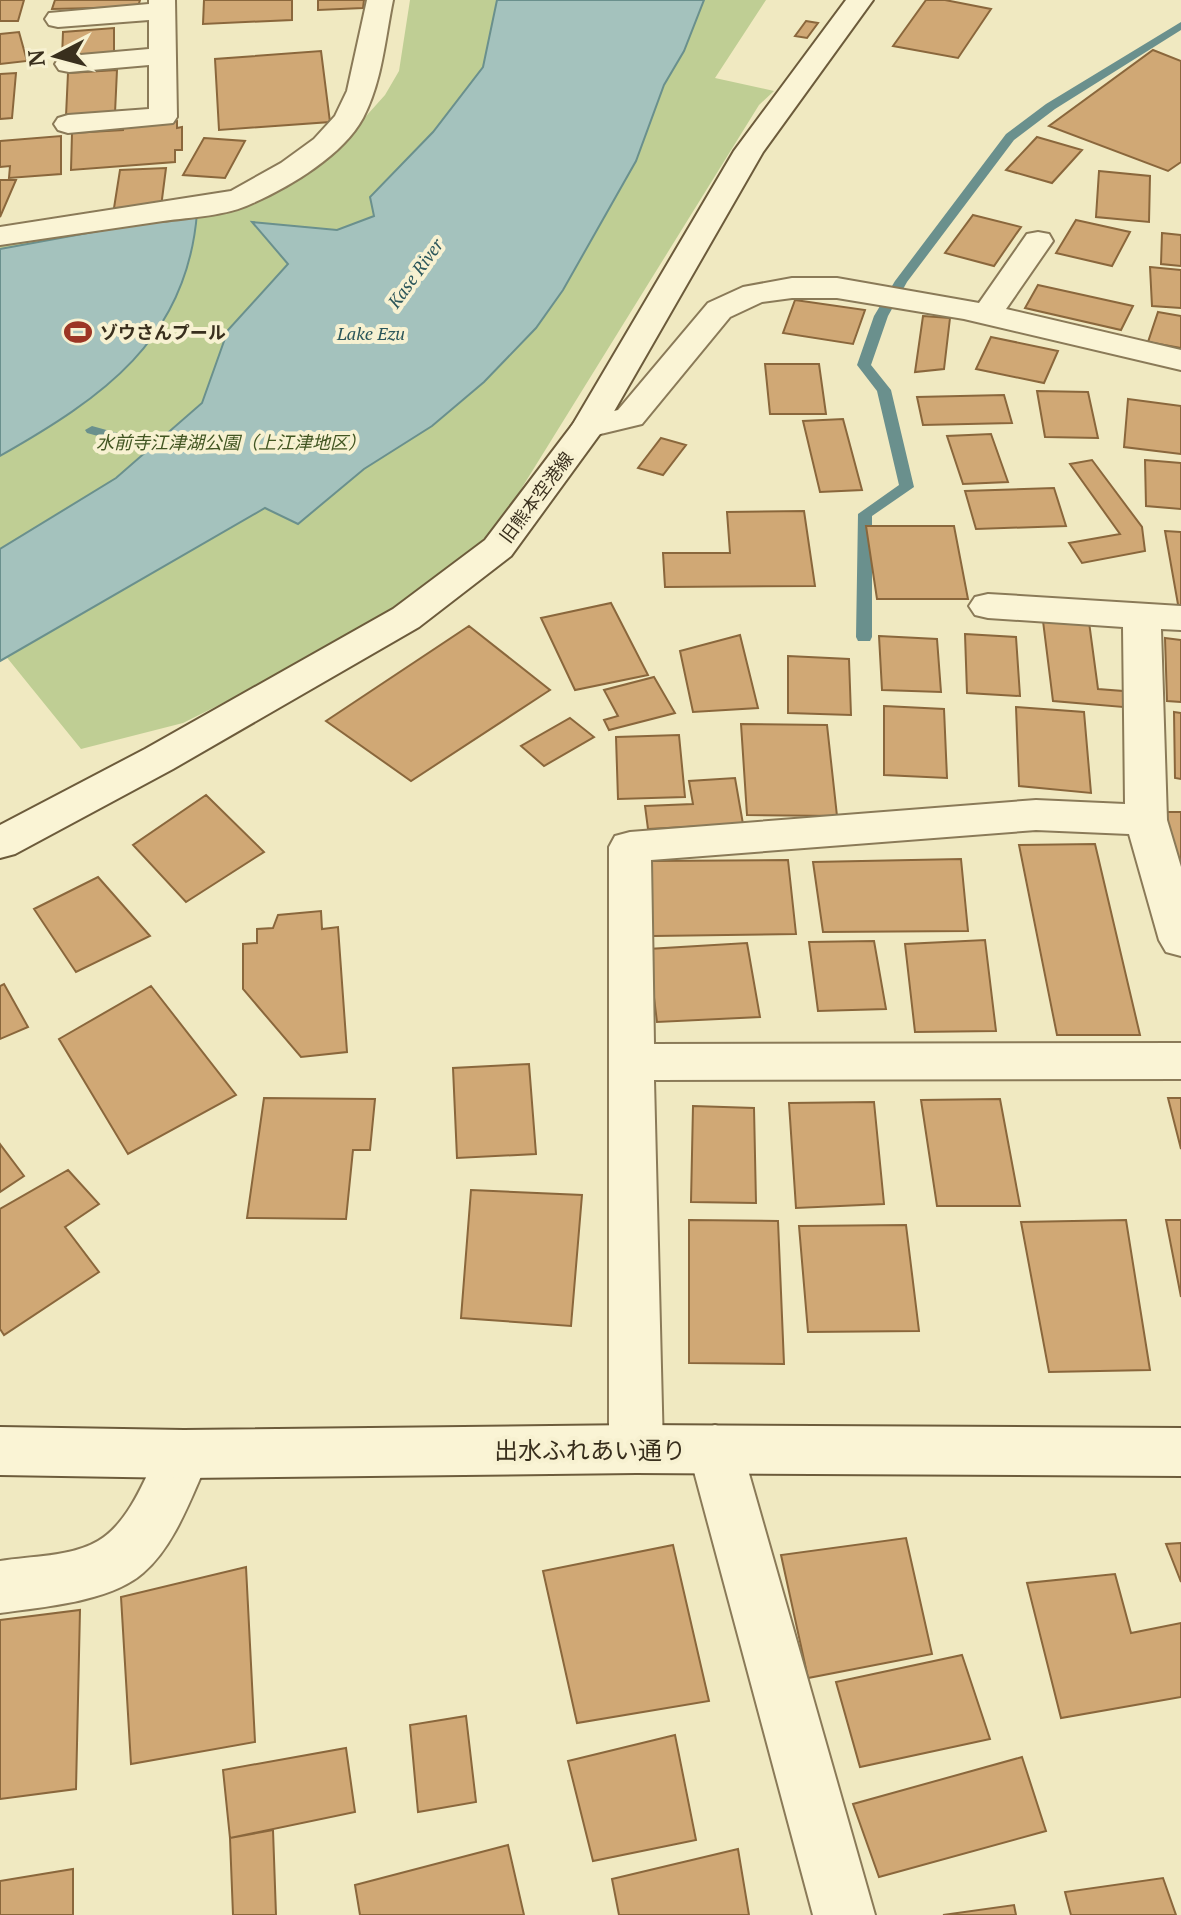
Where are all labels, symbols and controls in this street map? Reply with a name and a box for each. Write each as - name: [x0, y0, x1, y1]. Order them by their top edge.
- north arrow: [16, 16, 96, 96]
- text: N: [20, 48, 51, 68]
- water label: Kase River: [381, 233, 449, 313]
- sports icon: ゾウさんプール: [63, 317, 93, 347]
- place label: ゾウさんプール: [100, 320, 226, 344]
- water label: Lake Ezu: [336, 321, 405, 345]
- park label: 水前寺江津湖公園（上江津地区）: [96, 430, 366, 454]
- street label: 旧熊本空港線: [494, 447, 578, 547]
- street label: 出水ふれあい通り: [494, 1434, 686, 1466]

